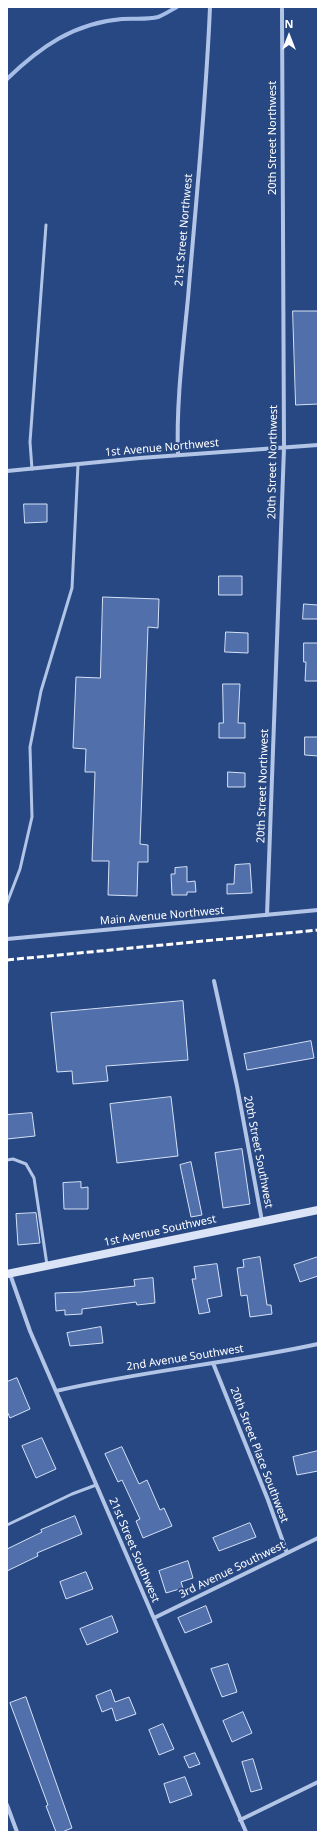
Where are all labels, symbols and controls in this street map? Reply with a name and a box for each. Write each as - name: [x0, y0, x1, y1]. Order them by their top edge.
- north arrow: [269, 16, 309, 56]
- text: N: [285, 16, 293, 31]
- street label: 20th Street Northwest: [266, 81, 280, 195]
- street label: 21st Street Northwest: [173, 173, 195, 287]
- street label: 20th Street Northwest: [265, 405, 281, 519]
- street label: 1st Avenue Northwest: [104, 436, 220, 460]
- street label: 20th Street Northwest: [254, 729, 272, 843]
- street label: Main Avenue Northwest: [99, 904, 225, 928]
- street label: 20th Street Southwest: [241, 1095, 275, 1209]
- street label: 1st Avenue Southwest: [103, 1213, 217, 1249]
- street label: 2nd Avenue Southwest: [125, 1342, 245, 1374]
- street label: 20th Street Place Southwest: [227, 1385, 291, 1525]
- street label: 21st Street Southwest: [106, 1496, 162, 1604]
- street label: 3rd Avenue Southwest: [177, 1539, 287, 1601]

